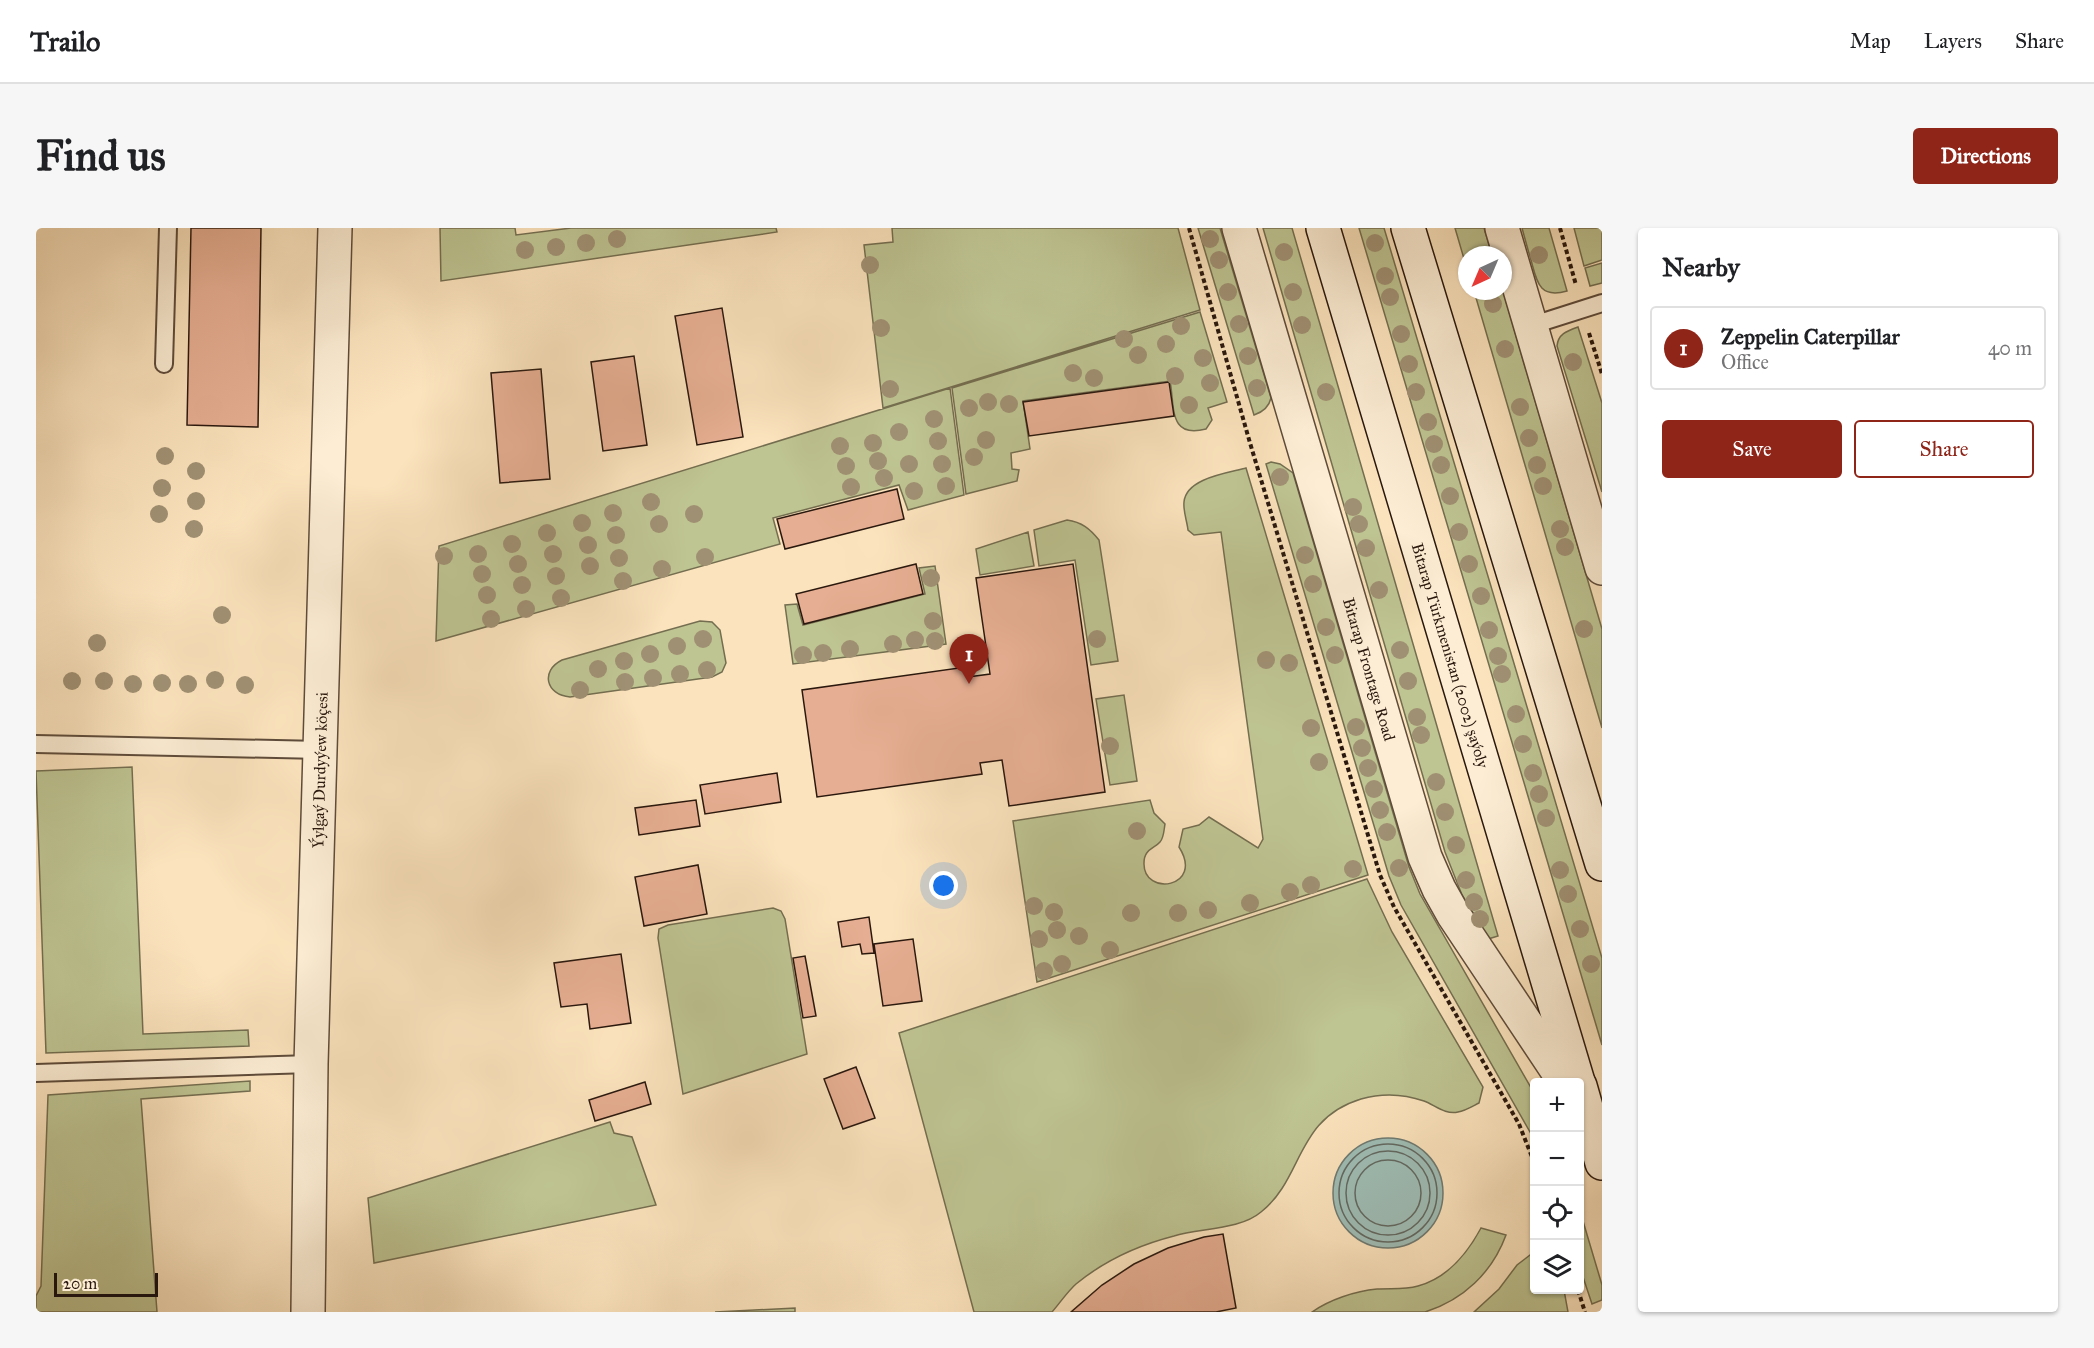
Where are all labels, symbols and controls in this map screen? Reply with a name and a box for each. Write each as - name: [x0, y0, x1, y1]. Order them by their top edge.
- text: Trailo: [30, 24, 100, 59]
- text: Map: [1850, 28, 1891, 54]
- text: Layers: [1924, 28, 1982, 54]
- text: Share: [2015, 28, 2064, 54]
- button: Directions: [1913, 128, 2058, 184]
- text: Find us: [36, 130, 166, 182]
- north arrow: [1458, 246, 1512, 300]
- text: Nearby: [1662, 251, 1740, 283]
- text: Zeppelin Caterpillar: [1721, 323, 1900, 350]
- text: 1: [1680, 336, 1687, 360]
- text: 40 m: [1988, 336, 2032, 360]
- text: Office: [1721, 350, 1769, 374]
- button: Save: [1662, 420, 1842, 478]
- button: Share: [1854, 420, 2034, 478]
- street label: Bitarap Türkmenistan (2002) şaýoly: [1408, 541, 1493, 771]
- street label: Bitarap Frontage Road: [1339, 595, 1400, 743]
- pin: 1: [950, 634, 988, 684]
- street label: Ýylgaý Durdyýew köçesi: [306, 691, 331, 849]
- your location: [929, 871, 958, 900]
- map controls: [1530, 1078, 1584, 1294]
- button: +: [1530, 1078, 1584, 1132]
- button: −: [1530, 1132, 1584, 1186]
- button: locate: [1530, 1186, 1584, 1240]
- button: layers: [1530, 1240, 1584, 1294]
- scale bar: [54, 1270, 158, 1298]
- text: 20 m: [63, 1274, 97, 1293]

